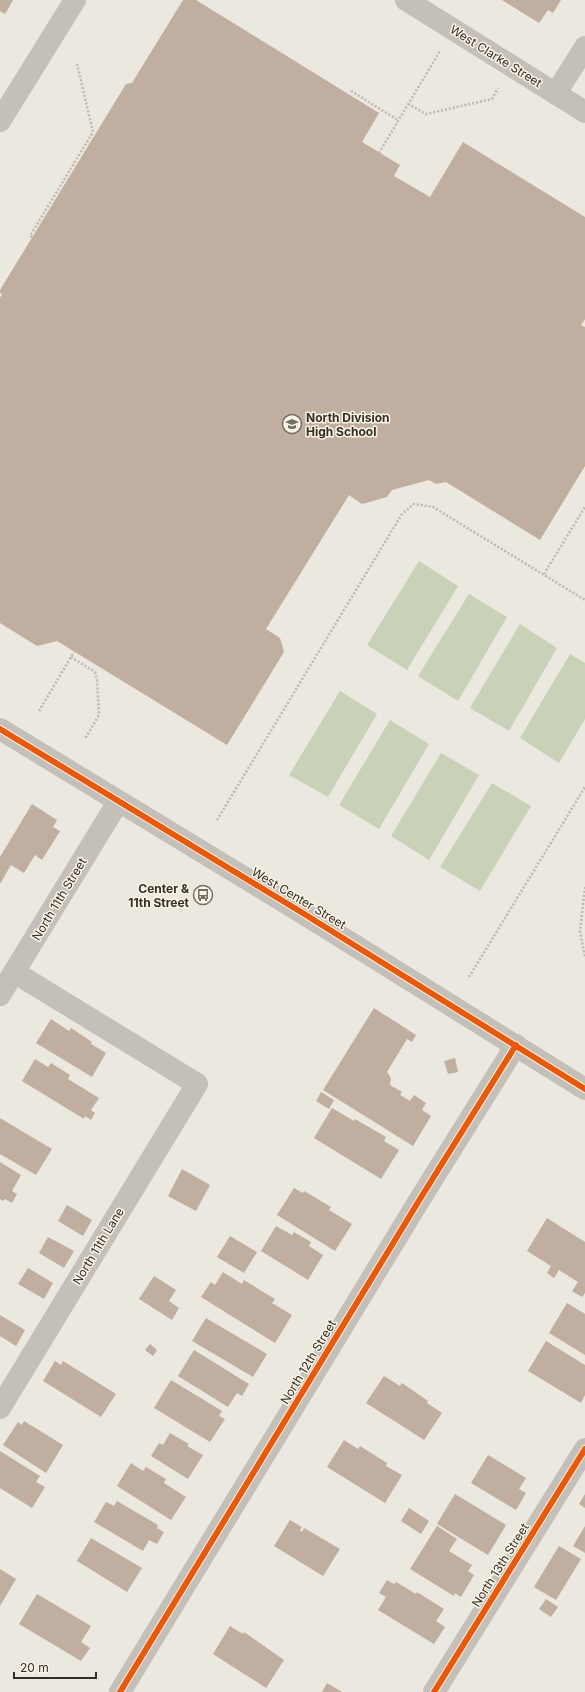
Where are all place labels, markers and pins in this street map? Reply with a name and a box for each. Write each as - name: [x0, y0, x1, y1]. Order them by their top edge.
- place label: North Division High School: [306, 410, 390, 439]
- school or university icon: North Division High School: [281, 413, 303, 435]
- place label: Center & 11th Street: [128, 881, 190, 910]
- bus stop icon: Center & 11th Street: [192, 884, 214, 906]

